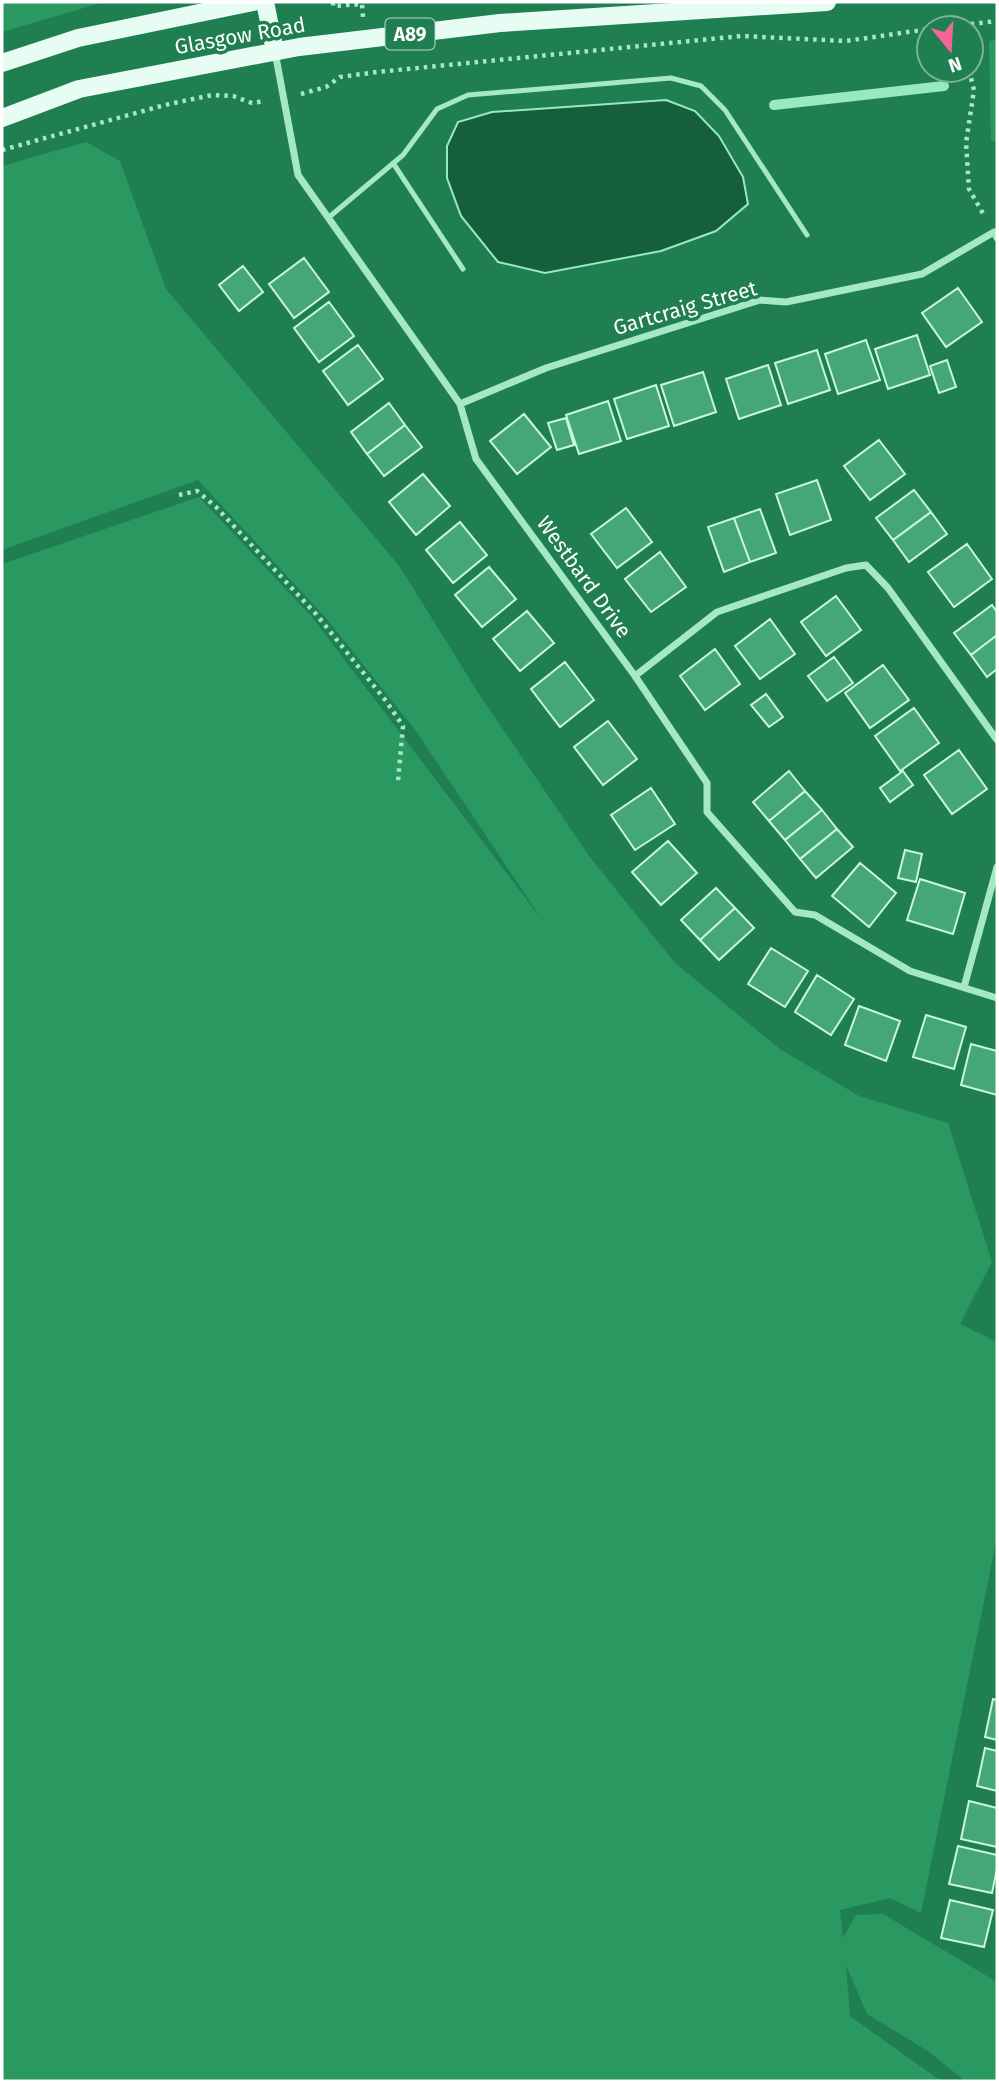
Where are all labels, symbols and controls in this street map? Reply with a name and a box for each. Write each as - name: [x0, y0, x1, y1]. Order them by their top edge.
- street label: Glasgow Road: [173, 12, 307, 60]
- north arrow: [915, 14, 985, 84]
- road number: A89: [386, 18, 434, 50]
- text: N: [946, 52, 965, 78]
- street label: Gartcraig Street: [610, 275, 760, 341]
- street label: Westbard Drive: [531, 511, 637, 643]

